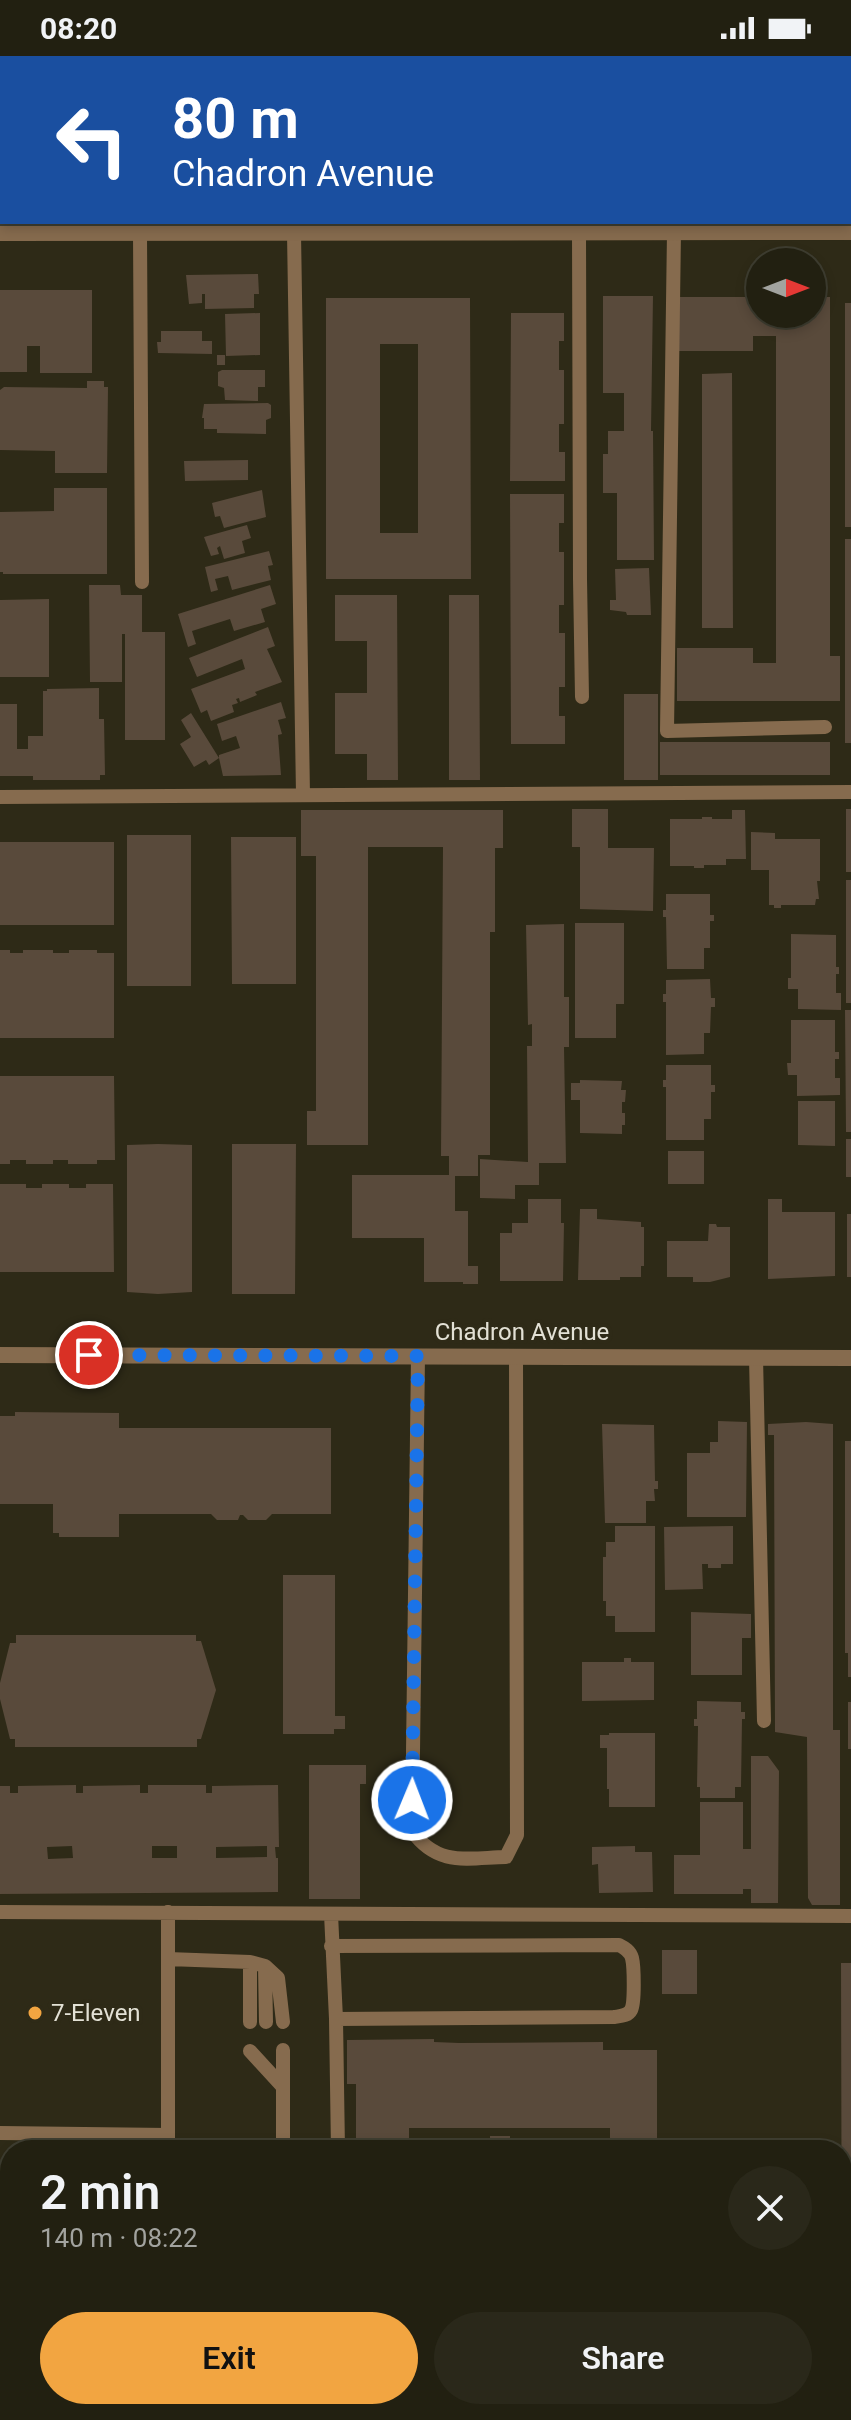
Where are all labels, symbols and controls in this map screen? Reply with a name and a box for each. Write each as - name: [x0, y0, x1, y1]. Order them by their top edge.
- text: 08:20: [40, 11, 117, 46]
- text: 80 m: [172, 86, 299, 152]
- icon: left: [40, 88, 144, 192]
- text: Chadron Avenue: [172, 153, 434, 195]
- north arrow: [746, 248, 826, 328]
- map controls: [746, 248, 826, 328]
- street label: Chadron Avenue: [435, 1318, 609, 1346]
- pin: [55, 1321, 123, 1389]
- icon: arrive: [67, 1333, 111, 1377]
- position arrow: [370, 1758, 454, 1842]
- place label: 7-Eleven: [51, 1999, 141, 2027]
- marker: 7-Eleven: [26, 2004, 44, 2022]
- text: 2 min: [40, 2164, 160, 2221]
- button: close: [728, 2166, 812, 2250]
- text: 140 m · 08:22: [40, 2223, 198, 2253]
- button: Exit: [40, 2312, 418, 2404]
- button: Share: [434, 2312, 812, 2404]

